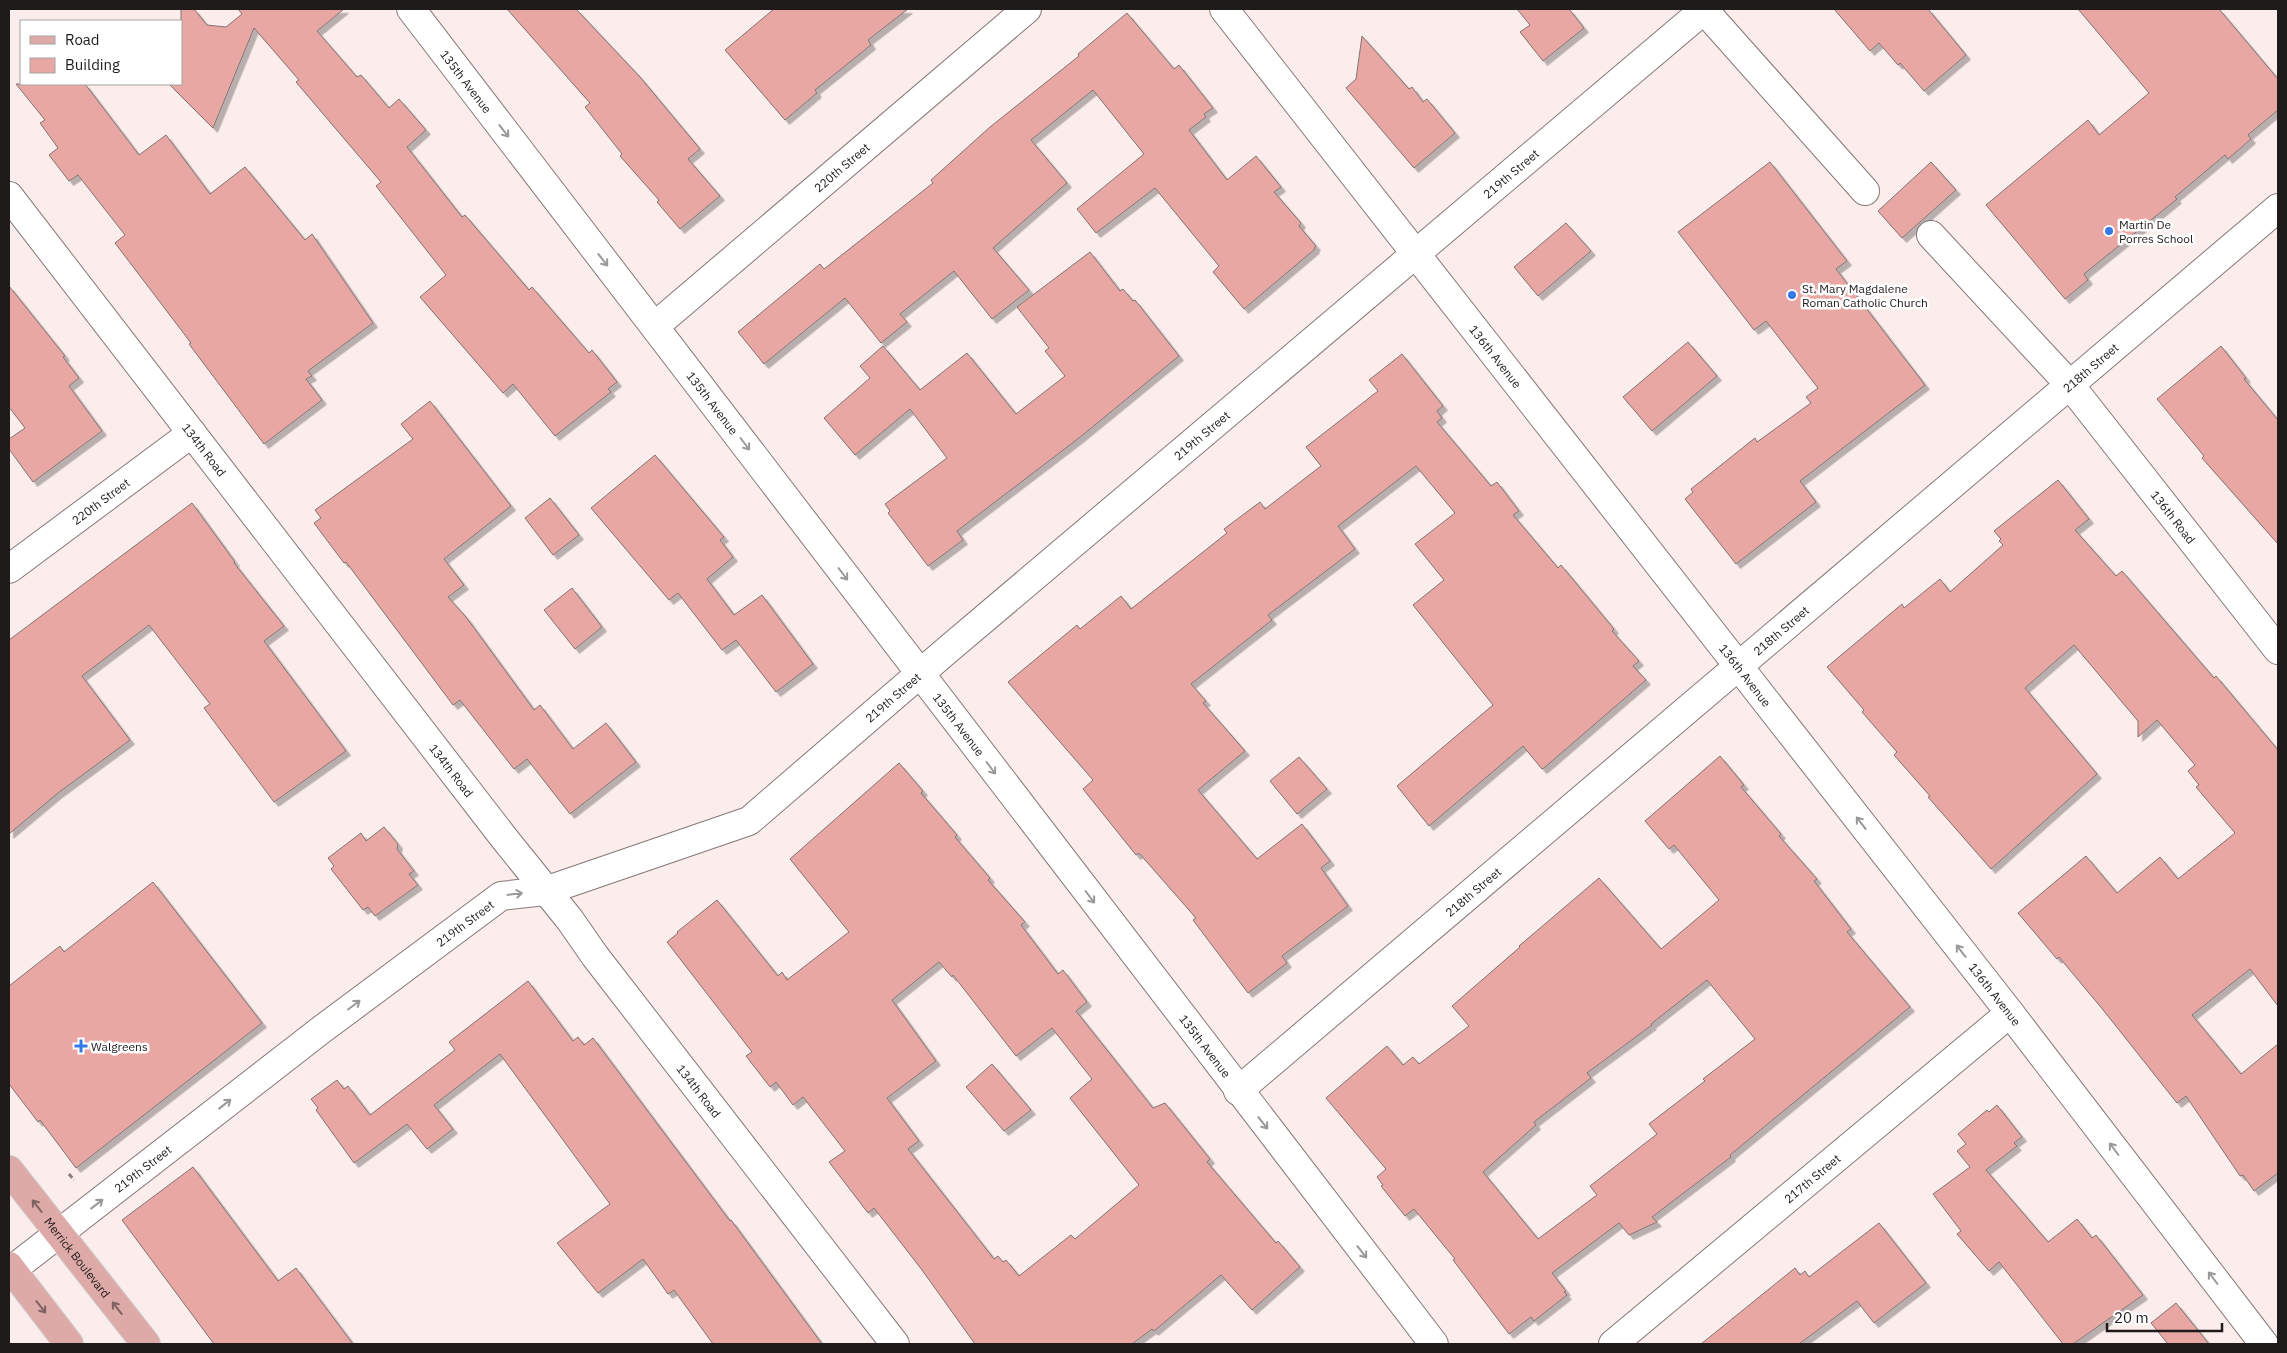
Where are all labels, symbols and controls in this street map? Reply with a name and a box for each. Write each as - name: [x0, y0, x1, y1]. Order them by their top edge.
- legend: [20, 20, 182, 85]
- text: Road: [65, 30, 100, 49]
- street label: 135th Avenue: [437, 47, 496, 116]
- text: Building: [65, 55, 120, 74]
- one-way arrow: [499, 124, 510, 137]
- street label: 220th Street: [811, 139, 872, 195]
- street label: 219th Street: [1480, 146, 1542, 201]
- place label: Martin De Porres School: [2119, 217, 2193, 246]
- marker: Martin De Porres School: [2103, 225, 2115, 237]
- one-way arrow: [598, 253, 609, 266]
- place label: St. Mary Magdalene Roman Catholic Church: [1802, 281, 1928, 310]
- marker: St. Mary Magdalene Roman Catholic Church: [1786, 289, 1798, 301]
- street label: 136th Avenue: [1467, 322, 1525, 391]
- street label: 218th Street: [2059, 340, 2121, 395]
- street label: 135th Avenue: [684, 368, 742, 438]
- street label: 219th Street: [1171, 407, 1232, 463]
- street label: 134th Road: [179, 420, 230, 479]
- one-way arrow: [739, 437, 750, 450]
- street label: 220th Street: [69, 475, 132, 527]
- street label: 136th Road: [2148, 487, 2199, 546]
- one-way arrow: [838, 567, 848, 581]
- street label: 218th Street: [1750, 602, 1812, 658]
- street label: 136th Avenue: [1716, 641, 1775, 710]
- street label: 219th Street: [862, 669, 924, 725]
- street label: 135th Avenue: [930, 690, 988, 759]
- street label: 134th Road: [426, 741, 477, 800]
- one-way arrow: [986, 761, 997, 774]
- one-way arrow: [1855, 817, 1866, 830]
- street label: 218th Street: [1442, 864, 1504, 920]
- one-way arrow: [507, 889, 523, 899]
- one-way arrow: [1085, 890, 1095, 904]
- street label: 219th Street: [433, 897, 497, 949]
- one-way arrow: [1956, 945, 1967, 958]
- street label: 136th Avenue: [1966, 960, 2025, 1029]
- one-way arrow: [347, 1000, 361, 1010]
- street label: 135th Avenue: [1176, 1011, 1235, 1081]
- place label: Walgreens: [91, 1039, 148, 1054]
- marker: Walgreens: [75, 1040, 87, 1052]
- street label: 134th Road: [674, 1061, 724, 1120]
- one-way arrow: [218, 1099, 231, 1110]
- one-way arrow: [1258, 1116, 1269, 1129]
- street label: 219th Street: [111, 1142, 174, 1195]
- one-way arrow: [2109, 1142, 2119, 1156]
- street label: 217th Street: [1781, 1150, 1843, 1206]
- one-way arrow: [90, 1199, 103, 1210]
- one-way arrow: [31, 1200, 42, 1213]
- street label: Merrick Boulevard: [41, 1214, 114, 1300]
- one-way arrow: [1357, 1245, 1368, 1258]
- one-way arrow: [2208, 1271, 2218, 1285]
- one-way arrow: [35, 1300, 46, 1313]
- scale bar: [2107, 1300, 2222, 1332]
- one-way arrow: [112, 1301, 122, 1315]
- text: 20 m: [2114, 1308, 2149, 1327]

